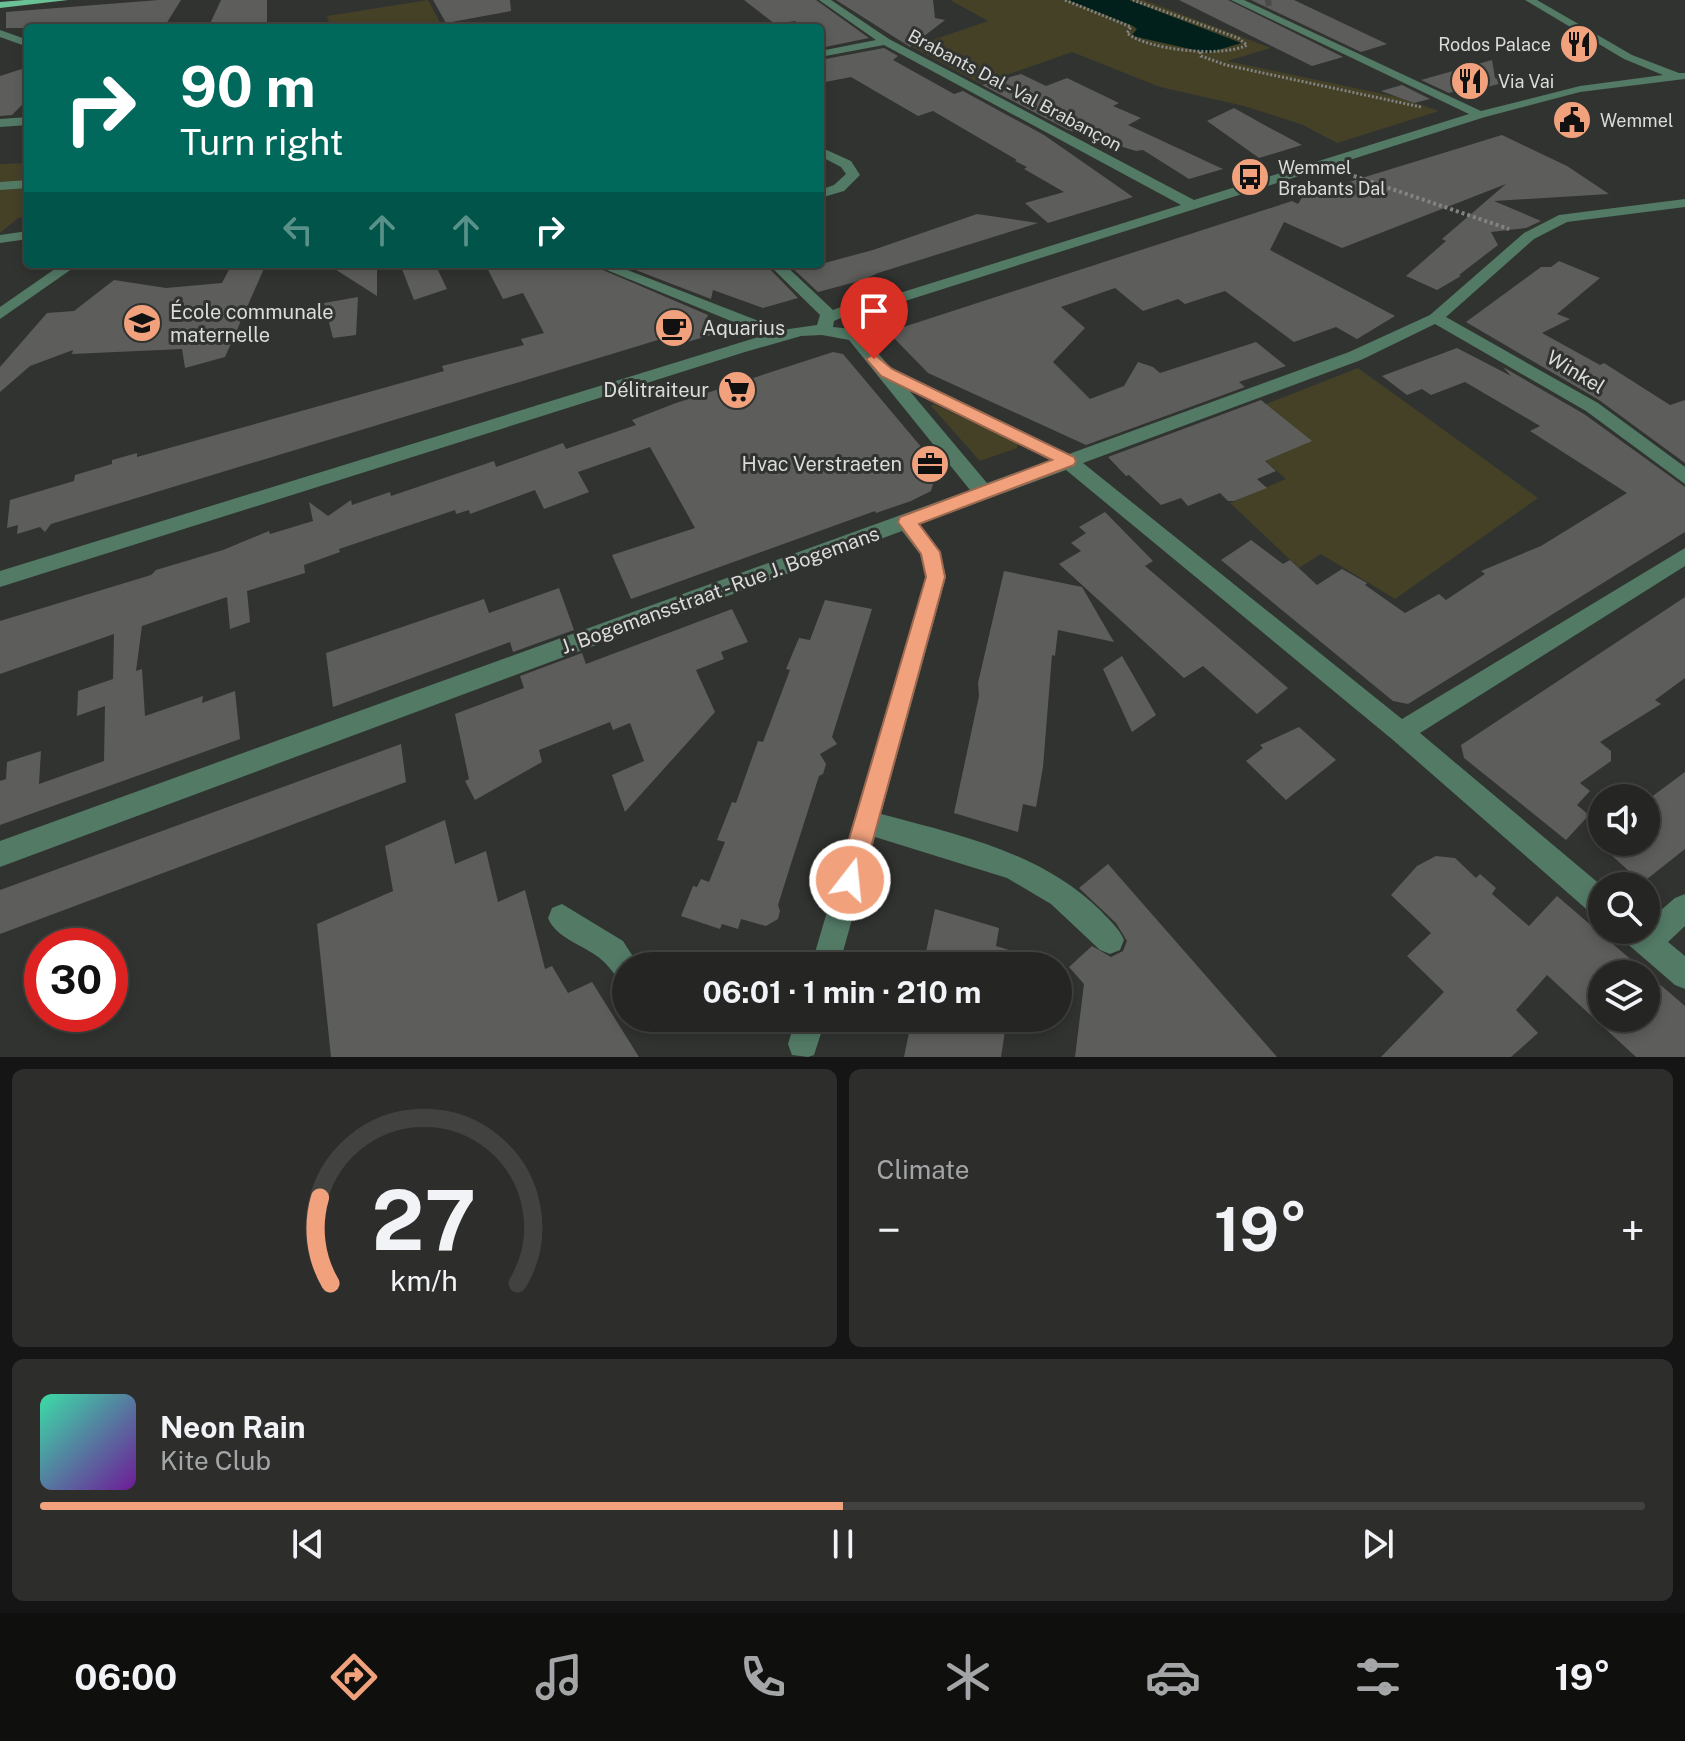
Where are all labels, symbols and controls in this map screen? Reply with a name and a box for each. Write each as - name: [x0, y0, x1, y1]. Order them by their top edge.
- restaurant icon: Rodos Palace: [1558, 23, 1600, 65]
- street label: Brabants Dal - Val Brabançon: [905, 25, 1125, 155]
- place label: Rodos Palace: [1438, 34, 1551, 55]
- text: 90 m: [180, 54, 316, 120]
- icon: right: [48, 56, 152, 160]
- restaurant icon: Via Vai: [1449, 60, 1491, 102]
- place label: Via Vai: [1498, 71, 1554, 92]
- public building icon: Wemmel: [1551, 99, 1593, 141]
- place label: Wemmel: [1600, 110, 1673, 131]
- text: Turn right: [180, 121, 343, 163]
- bus stop icon: Wemmel Brabants Dal: [1229, 156, 1271, 198]
- place label: Wemmel Brabants Dal: [1278, 157, 1386, 199]
- icon: left: [276, 208, 320, 252]
- icon: ahead: [360, 208, 404, 252]
- icon: ahead: [444, 208, 488, 252]
- icon: right: [528, 208, 572, 252]
- pin: [840, 277, 908, 359]
- icon: arrive: [852, 289, 896, 333]
- place label: École communale maternelle: [170, 299, 334, 347]
- school or university icon: École communale maternelle: [121, 302, 163, 344]
- cafe icon: Aquarius: [653, 307, 695, 349]
- place label: Aquarius: [702, 316, 785, 340]
- street label: Winkel: [1542, 345, 1610, 399]
- supermarket icon: Délitraiteur: [716, 369, 758, 411]
- place label: Délitraiteur: [603, 378, 709, 402]
- office icon: Hvac Verstraeten: [909, 443, 951, 485]
- place label: Hvac Verstraeten: [742, 452, 902, 476]
- street label: J. Bogemansstraat - Rue J. Bogemans: [558, 521, 882, 659]
- map controls: [1588, 784, 1660, 1032]
- button: sound: [1588, 784, 1660, 856]
- position arrow: [808, 838, 892, 922]
- button: search: [1588, 872, 1660, 944]
- speed limit sign: 30: [24, 928, 128, 1032]
- button: layers: [1588, 960, 1660, 1032]
- text: 06:01 · 1 min · 210 m: [703, 974, 981, 1010]
- text: Climate: [877, 1154, 970, 1185]
- text: 27: [372, 1171, 477, 1269]
- text: 19°: [1214, 1194, 1308, 1265]
- text: −: [877, 1204, 901, 1256]
- text: +: [1621, 1204, 1645, 1256]
- text: km/h: [391, 1264, 458, 1297]
- text: Neon Rain: [160, 1409, 306, 1445]
- text: Kite Club: [160, 1445, 271, 1476]
- icon: previous: [286, 1522, 330, 1566]
- icon: pause: [821, 1522, 865, 1566]
- icon: next: [1356, 1522, 1400, 1566]
- icon: directions: [326, 1649, 382, 1705]
- icon: music: [531, 1649, 587, 1705]
- icon: phone: [735, 1649, 791, 1705]
- icon: climate: [940, 1649, 996, 1705]
- icon: car: [1145, 1649, 1201, 1705]
- icon: filters: [1350, 1649, 1406, 1705]
- text: 06:00: [74, 1656, 177, 1698]
- text: 19°: [1554, 1656, 1611, 1698]

